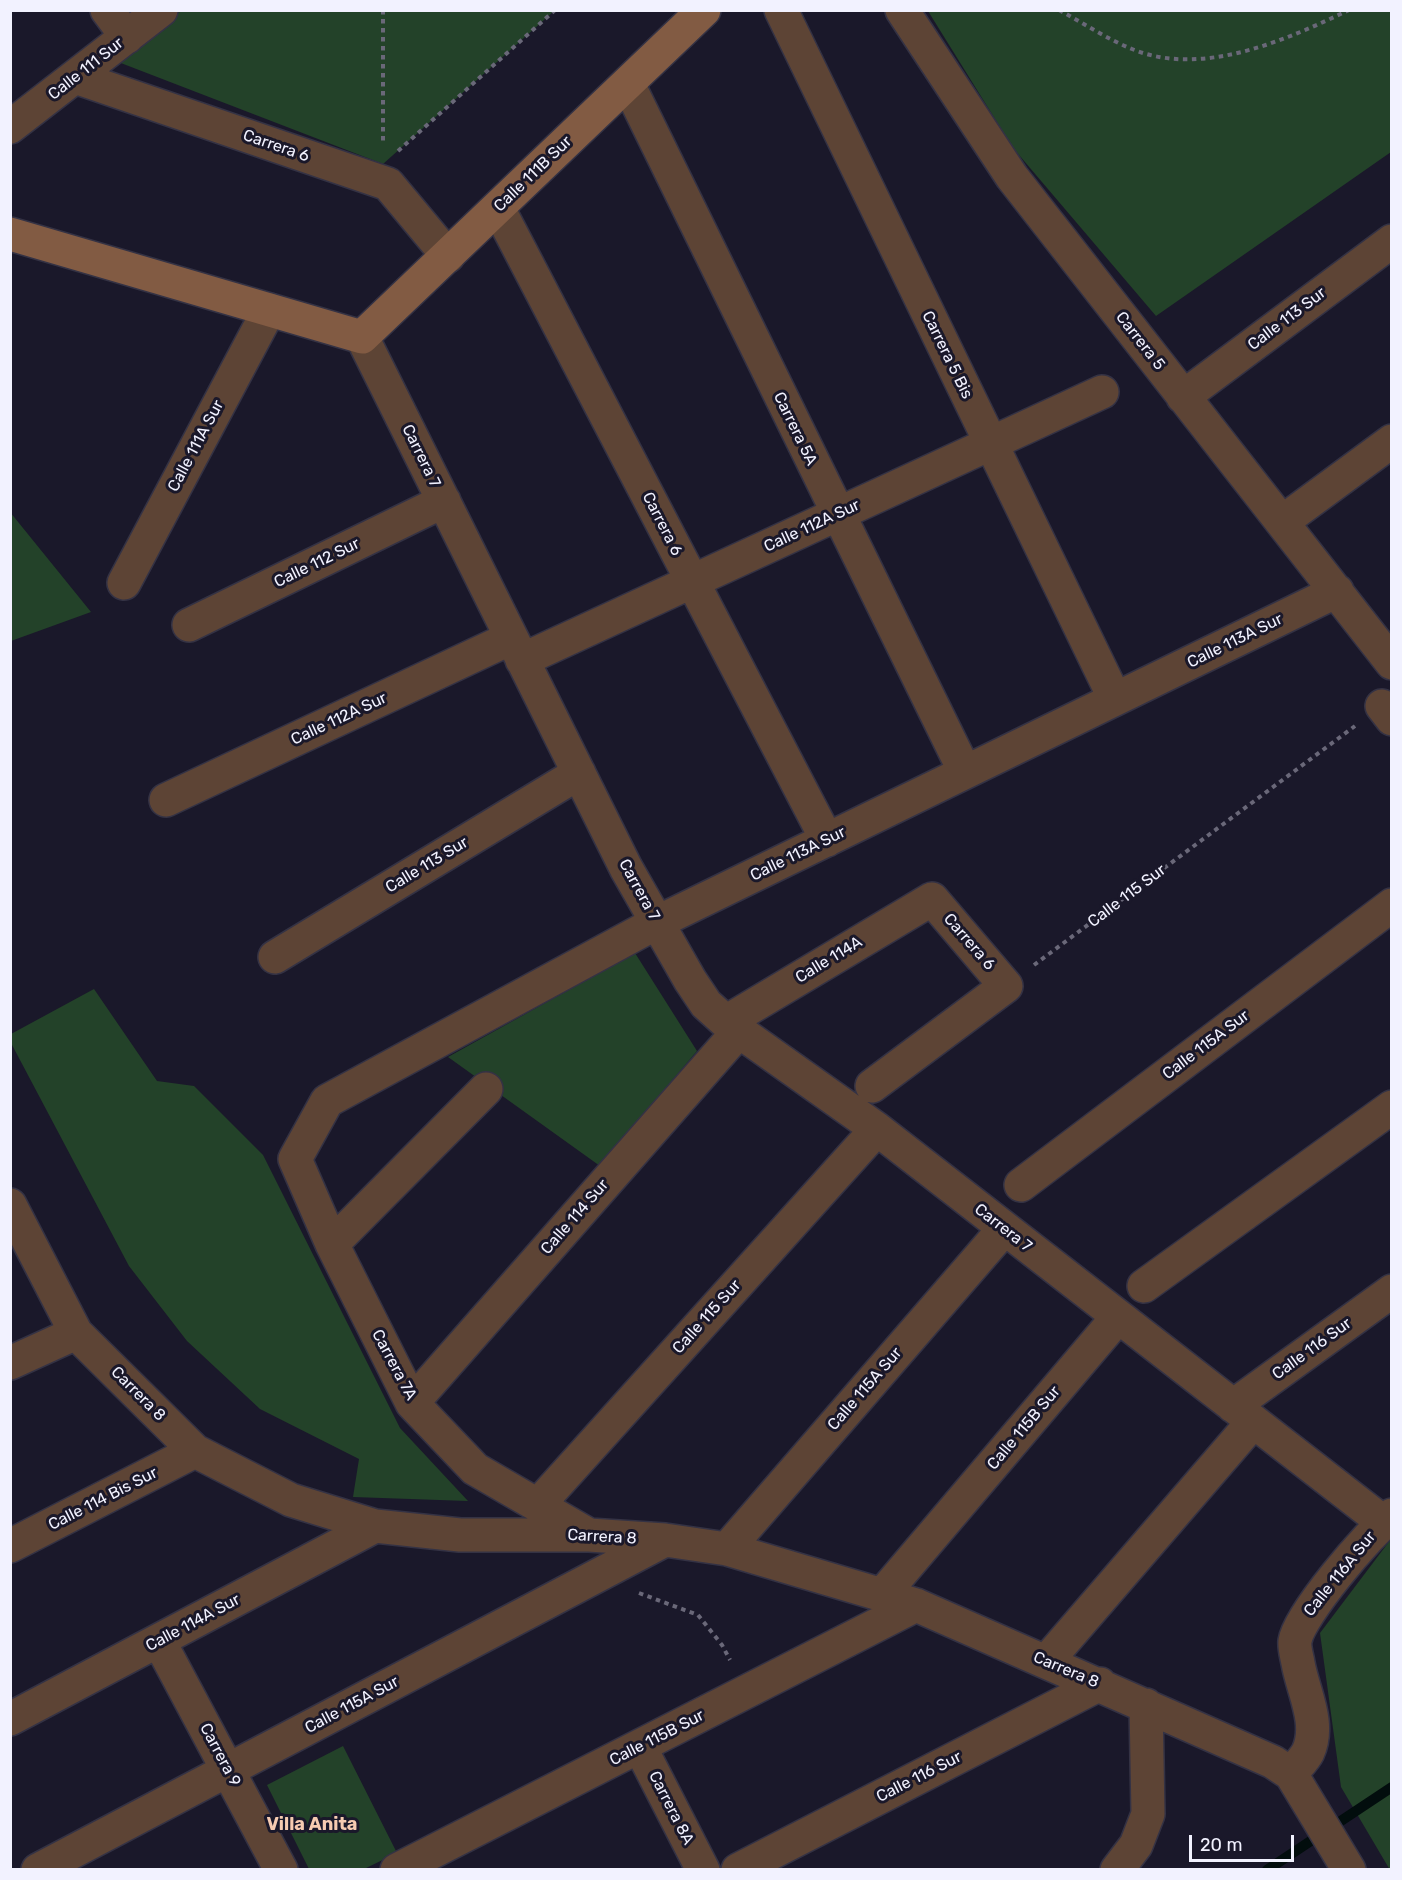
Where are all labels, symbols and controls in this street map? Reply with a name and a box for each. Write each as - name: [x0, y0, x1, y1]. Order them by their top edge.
- street label: Calle 111 Sur: [45, 34, 127, 104]
- street label: Carrera 6: [240, 126, 312, 166]
- street label: Calle 111B Sur: [490, 132, 576, 216]
- street label: Calle 113 Sur: [1244, 283, 1330, 355]
- street label: Carrera 5 Bis: [917, 308, 977, 402]
- street label: Carrera 5: [1111, 308, 1169, 374]
- street label: Carrera 5A: [769, 389, 821, 469]
- street label: Calle 111A Sur: [164, 397, 228, 495]
- street label: Carrera 7: [398, 422, 444, 490]
- street label: Carrera 6: [638, 489, 686, 559]
- street label: Calle 112A Sur: [761, 495, 863, 557]
- street label: Calle 112 Sur: [271, 534, 363, 592]
- street label: Calle 113A Sur: [1184, 610, 1286, 672]
- street label: Calle 112A Sur: [288, 688, 390, 750]
- street label: Calle 113A Sur: [747, 823, 849, 885]
- street label: Calle 113 Sur: [382, 833, 472, 897]
- street label: Carrera 7: [614, 856, 664, 924]
- street label: Calle 115 Sur: [1084, 860, 1170, 932]
- street label: Carrera 6: [939, 910, 999, 974]
- street label: Calle 114A: [792, 933, 866, 987]
- street label: Calle 115A Sur: [1159, 1006, 1253, 1084]
- street label: Calle 114 Sur: [537, 1175, 613, 1259]
- street label: Carrera 7: [971, 1200, 1035, 1256]
- street label: Calle 115 Sur: [669, 1276, 745, 1358]
- street label: Calle 116 Sur: [1269, 1314, 1355, 1384]
- street label: Carrera 7A: [367, 1326, 421, 1404]
- street label: Calle 115A Sur: [824, 1344, 906, 1434]
- street label: Carrera 8: [107, 1363, 169, 1425]
- street label: Calle 115B Sur: [983, 1382, 1065, 1474]
- street label: Calle 114 Bis Sur: [45, 1463, 161, 1535]
- street label: Carrera 8: [567, 1526, 637, 1548]
- street label: Calle 116A Sur: [1300, 1528, 1380, 1620]
- street label: Calle 114A Sur: [143, 1590, 243, 1656]
- street label: Carrera 8: [1030, 1648, 1102, 1692]
- street label: Calle 115A Sur: [302, 1672, 402, 1738]
- street label: Calle 115B Sur: [606, 1706, 708, 1770]
- street label: Carrera 9: [195, 1720, 245, 1790]
- street label: Calle 116 Sur: [873, 1747, 965, 1807]
- street label: Carrera 8A: [644, 1768, 698, 1848]
- district label: Villa Anita: [267, 1814, 357, 1836]
- scale bar: [1192, 1823, 1297, 1861]
- text: 20 m: [1200, 1834, 1242, 1856]

